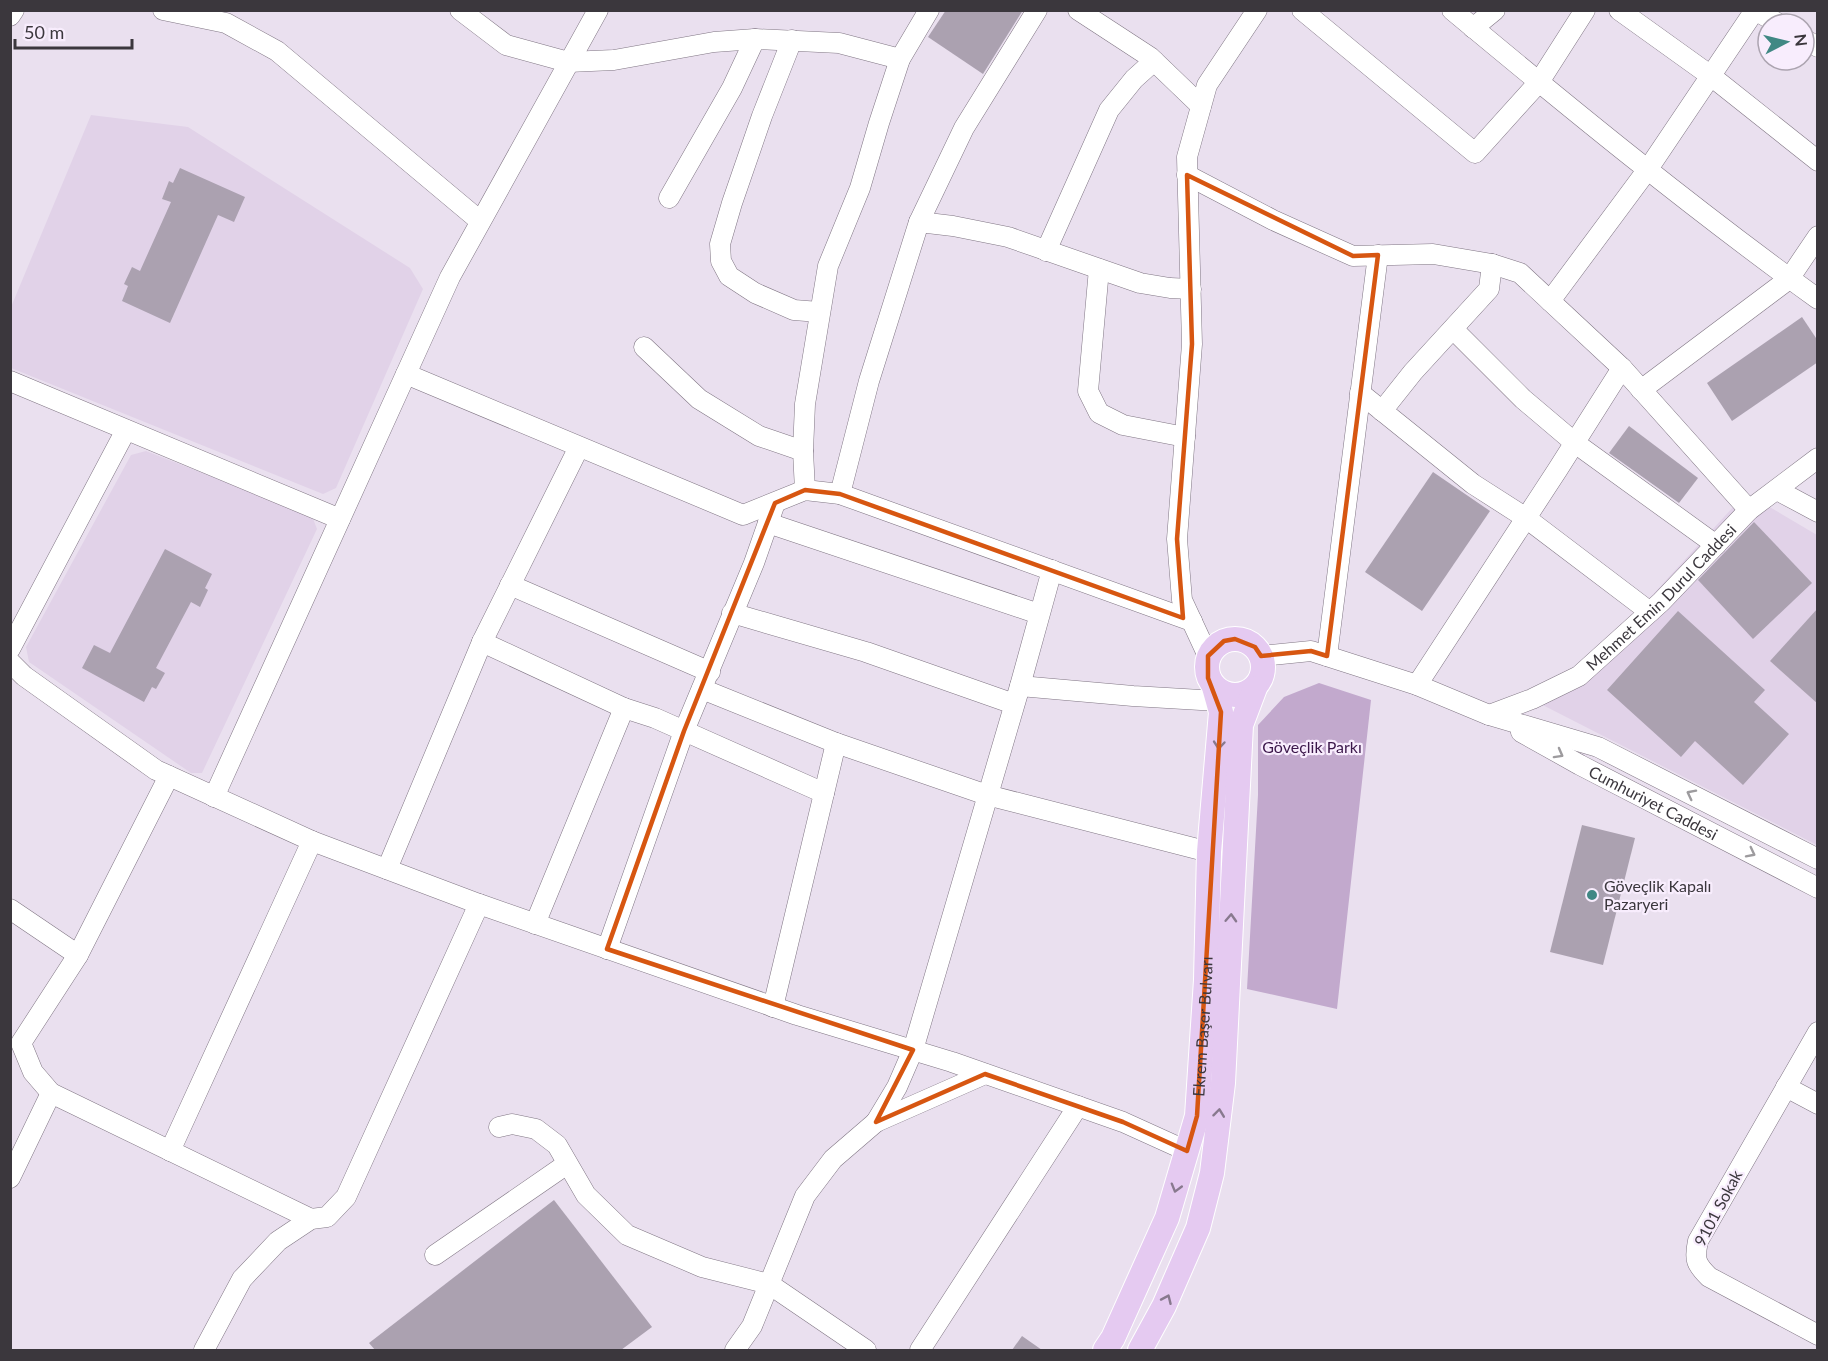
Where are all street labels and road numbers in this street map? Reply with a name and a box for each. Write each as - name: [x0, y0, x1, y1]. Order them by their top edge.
- street label: Mehmet Emin Durul Caddesi: [1582, 520, 1740, 674]
- street label: Cumhuriyet Caddesi: [1586, 761, 1721, 843]
- street label: Ekrem Başer Bulvarı: [1188, 956, 1216, 1097]
- street label: 9101 Sokak: [1690, 1166, 1746, 1249]

